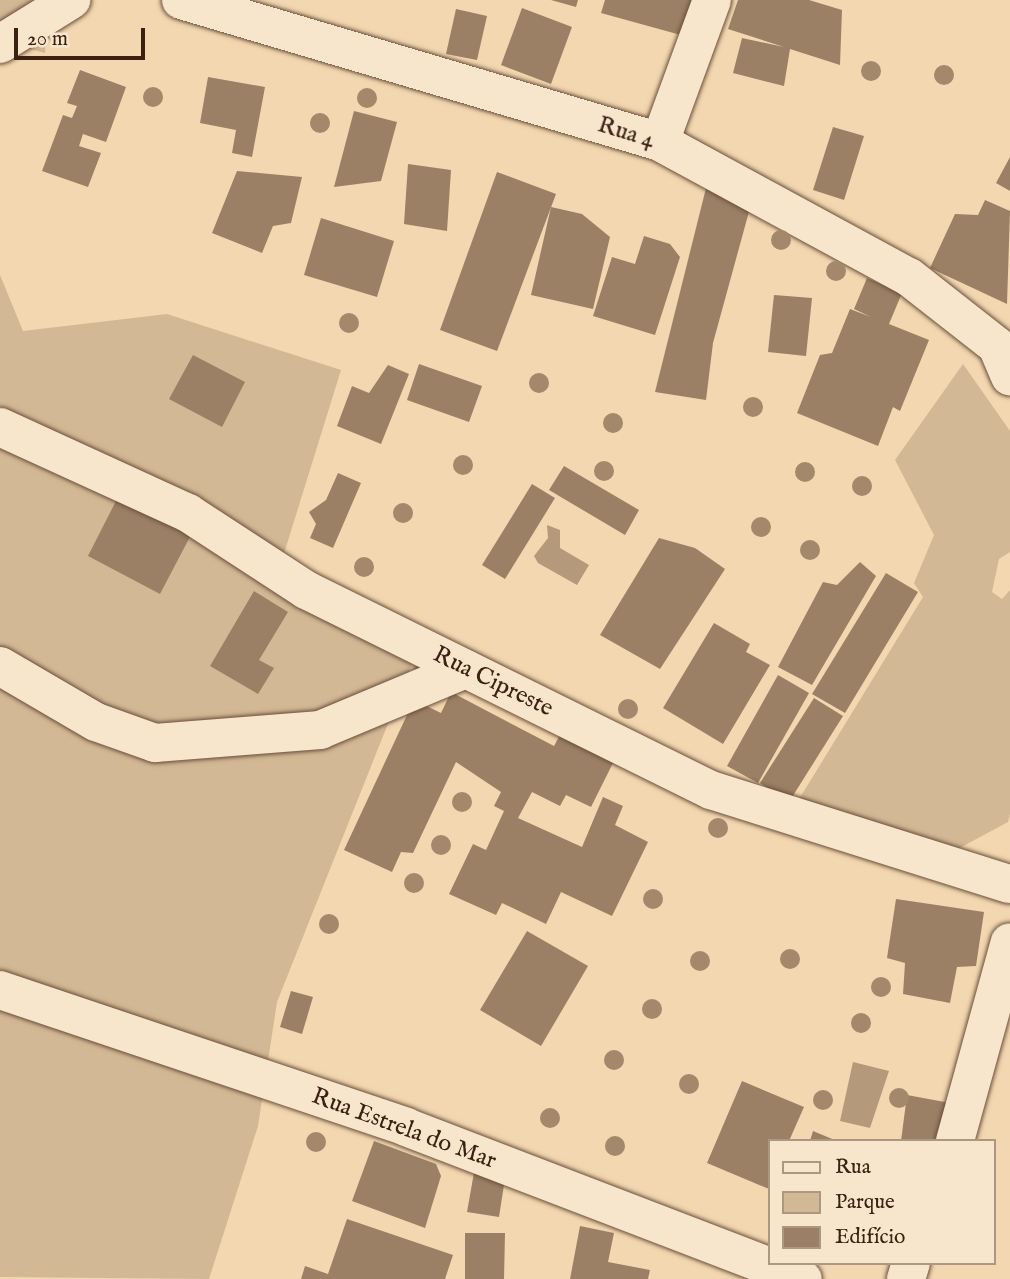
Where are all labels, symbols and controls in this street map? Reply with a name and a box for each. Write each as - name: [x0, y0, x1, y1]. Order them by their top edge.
- scale bar: [18, 14, 149, 58]
- text: 20 m: [27, 26, 68, 53]
- street label: Rua 4: [594, 111, 658, 155]
- street label: Rua Cipreste: [428, 641, 558, 723]
- street label: Rua Estrela do Mar: [308, 1082, 500, 1176]
- legend: [768, 1139, 996, 1265]
- text: Rua: [835, 1154, 871, 1181]
- text: Parque: [835, 1189, 895, 1216]
- text: Edifício: [835, 1224, 905, 1251]

